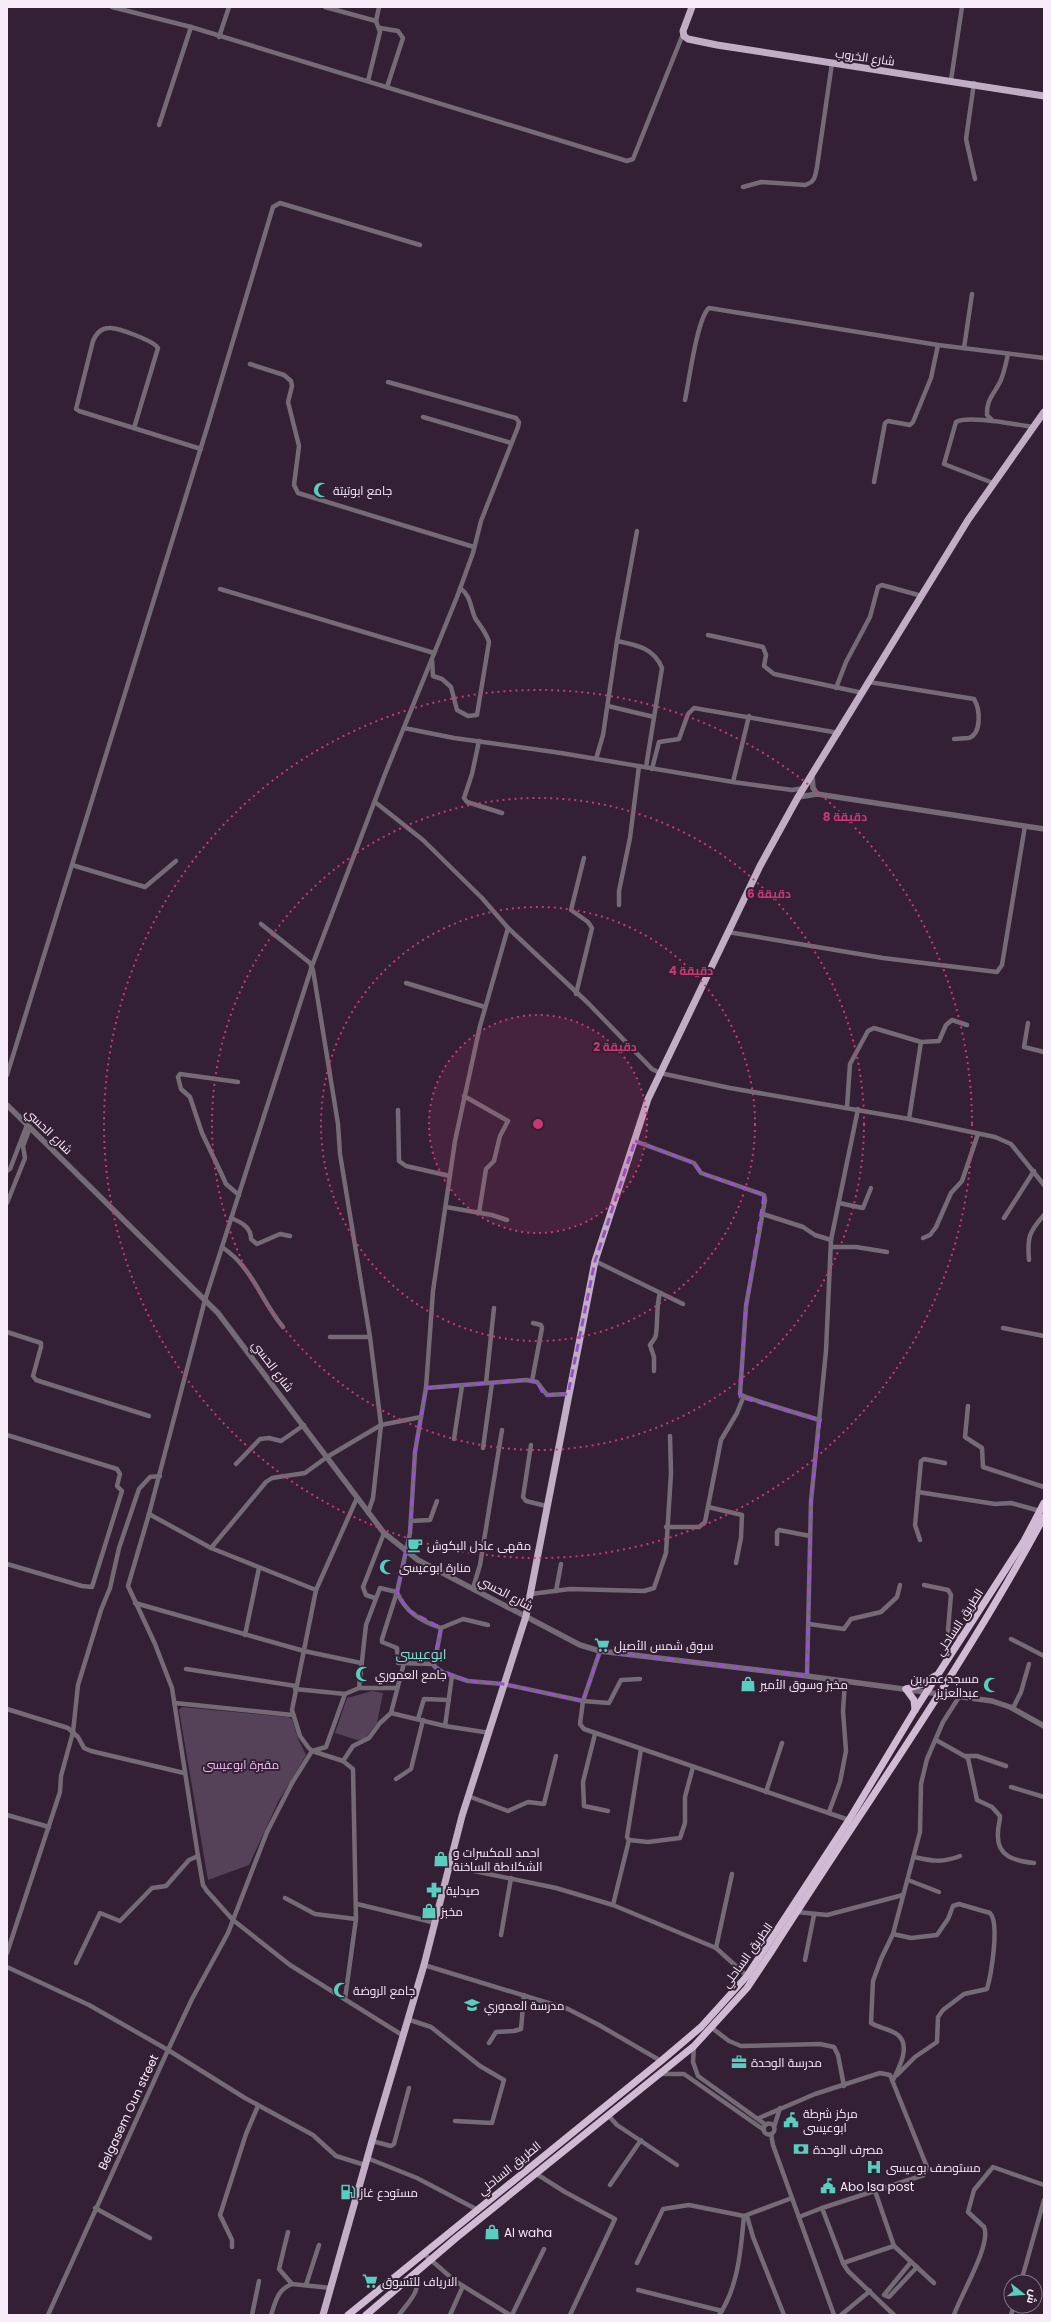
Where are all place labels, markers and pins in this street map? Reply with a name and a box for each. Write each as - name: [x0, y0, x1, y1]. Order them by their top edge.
- mosque icon: جامع ابوتيتة: [312, 481, 330, 499]
- place label: جامع ابوتيتة: [333, 482, 392, 499]
- centre of rings: [531, 1117, 545, 1131]
- cafe icon: مقهى عادل البكوش: [406, 1536, 424, 1554]
- place label: مقهى عادل البكوش: [427, 1537, 531, 1554]
- mosque icon: منارة ابوعيسى: [378, 1558, 396, 1576]
- place label: منارة ابوعيسى: [399, 1559, 471, 1576]
- supermarket icon: سوق شمس الأصيل: [593, 1636, 611, 1654]
- place label: سوق شمس الأصيل: [614, 1637, 713, 1654]
- mosque icon: جامع العموري: [354, 1665, 372, 1683]
- place label: جامع العموري: [375, 1666, 447, 1685]
- place label: مسجد عمر بن عبدالعزيز: [911, 1670, 979, 1701]
- shop icon: مخبز وسوق الأمير: [739, 1675, 757, 1693]
- place label: مخبز وسوق الأمير: [759, 1676, 848, 1693]
- mosque icon: مسجد عمر بن عبدالعزيز: [982, 1676, 1000, 1694]
- place label: احمد للمكسرات و الشكلاطة الساخنة: [453, 1844, 542, 1875]
- shop icon: احمد للمكسرات و الشكلاطة الساخنة: [432, 1850, 450, 1868]
- pharmacy icon: صيدلية: [425, 1881, 443, 1899]
- place label: صيدلية: [446, 1882, 480, 1899]
- shop icon: مخبز: [420, 1902, 438, 1920]
- place label: مخبز: [440, 1903, 463, 1920]
- mosque icon: جامع الروضة: [332, 1981, 350, 1999]
- place label: جامع الروضة: [353, 1982, 415, 1999]
- school or university icon: مدرسة العموري: [463, 1996, 481, 2014]
- place label: مدرسة العموري: [484, 1997, 564, 2016]
- office icon: مدرسة الوحدة: [730, 2053, 748, 2071]
- place label: مدرسة الوحدة: [751, 2054, 822, 2071]
- place label: مركز شرطة ابوعيسى: [803, 2105, 858, 2136]
- public building icon: مركز شرطة ابوعيسى: [782, 2111, 800, 2129]
- bank icon: مصرف الوحدة: [792, 2140, 810, 2158]
- place label: مصرف الوحدة: [813, 2141, 883, 2158]
- hospital icon: مستوصف بوعيسى: [865, 2158, 883, 2176]
- place label: مستوصف بوعيسى: [886, 2159, 981, 2176]
- public building icon: Abo Isa post: [819, 2177, 837, 2195]
- place label: Abo Isa post: [840, 2178, 914, 2195]
- fuel station icon: مستودع غاز: [339, 2183, 357, 2201]
- place label: مستودع غاز: [359, 2184, 418, 2201]
- shop icon: Al waha: [483, 2223, 501, 2241]
- place label: Al waha: [504, 2224, 552, 2241]
- supermarket icon: الارياف للتسوق: [361, 2272, 379, 2290]
- place label: الارياف للتسوق: [382, 2273, 458, 2290]

